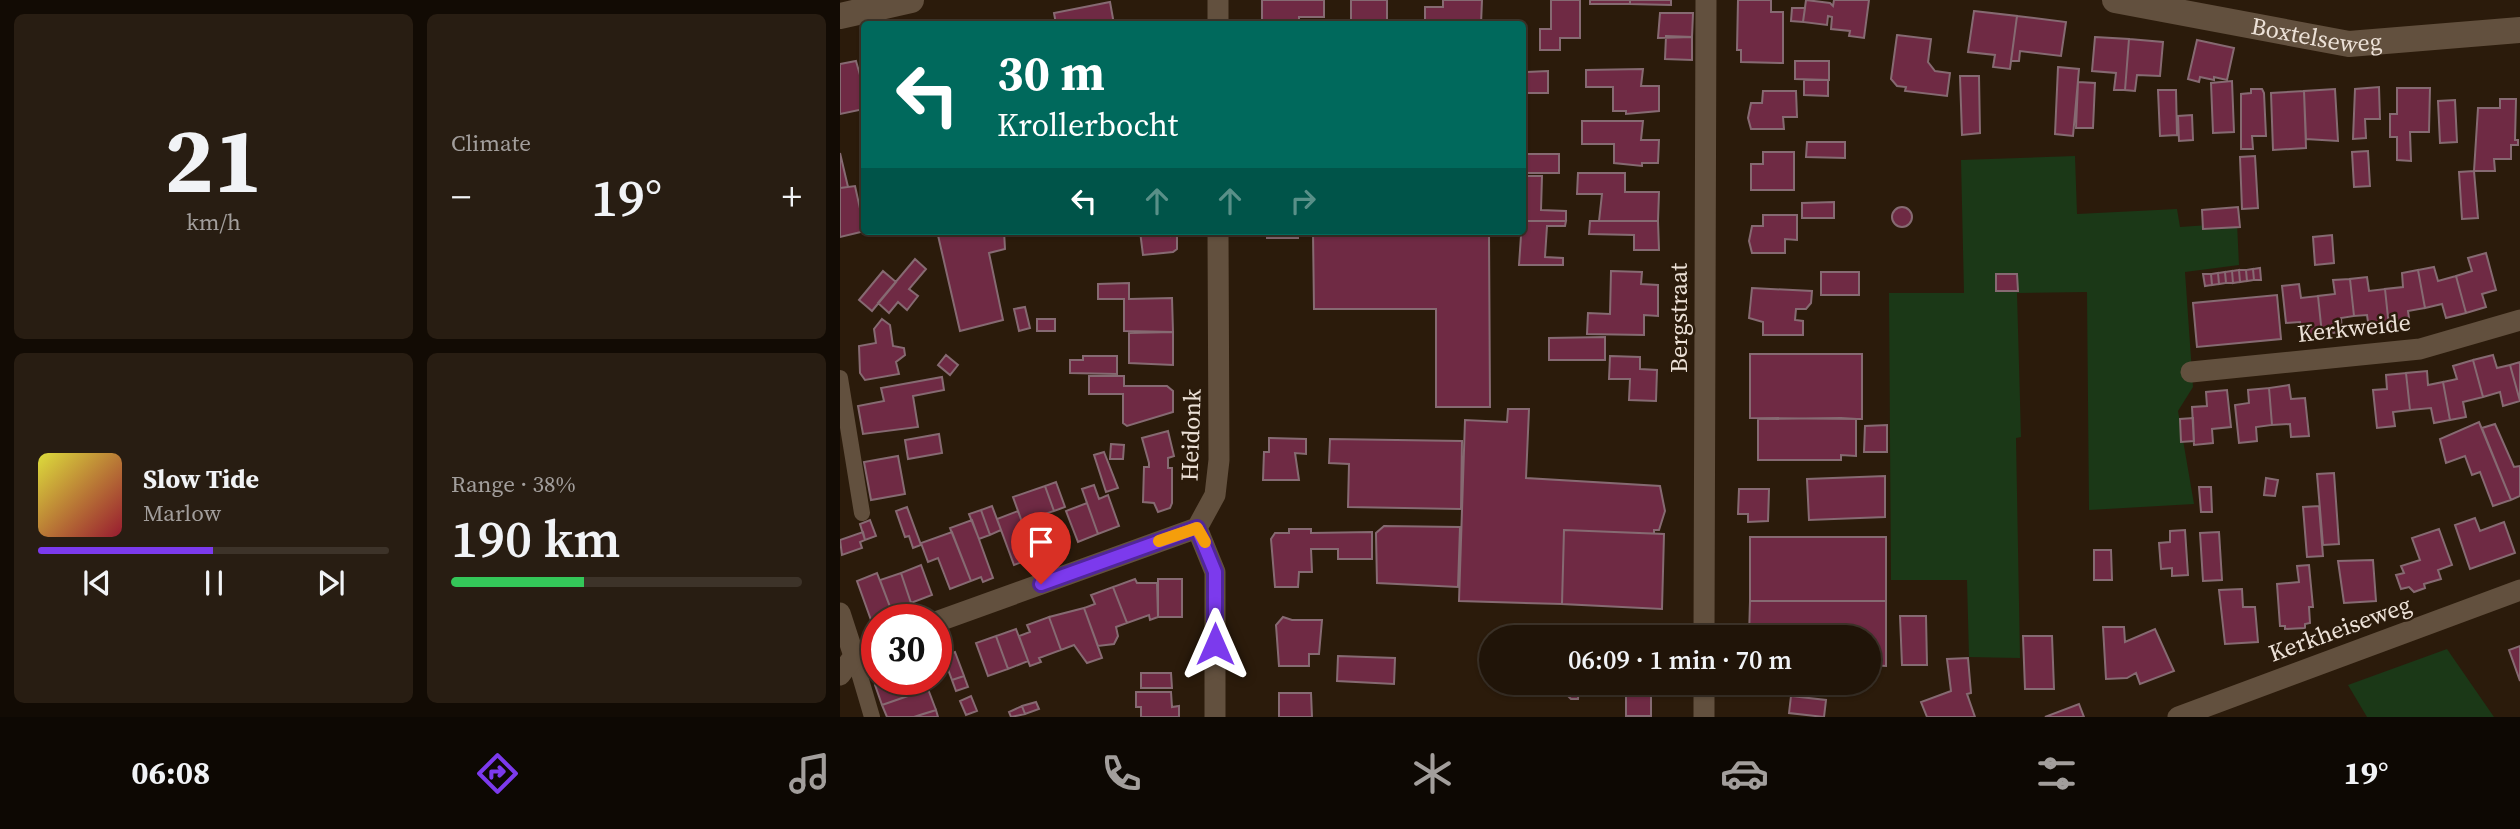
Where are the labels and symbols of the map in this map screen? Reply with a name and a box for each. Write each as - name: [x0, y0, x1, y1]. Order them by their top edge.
- street label: Boxtelseweg: [2248, 9, 2383, 61]
- street label: Bergstraat: [1662, 263, 1695, 373]
- street label: Kerkweide: [2296, 305, 2412, 350]
- street label: Heidonk: [1172, 387, 1209, 482]
- pin: [1011, 512, 1071, 584]
- street label: Kerkheiseweg: [2264, 587, 2416, 670]
- speed limit sign: 30: [861, 604, 952, 695]
- position arrow: [1178, 607, 1252, 681]

